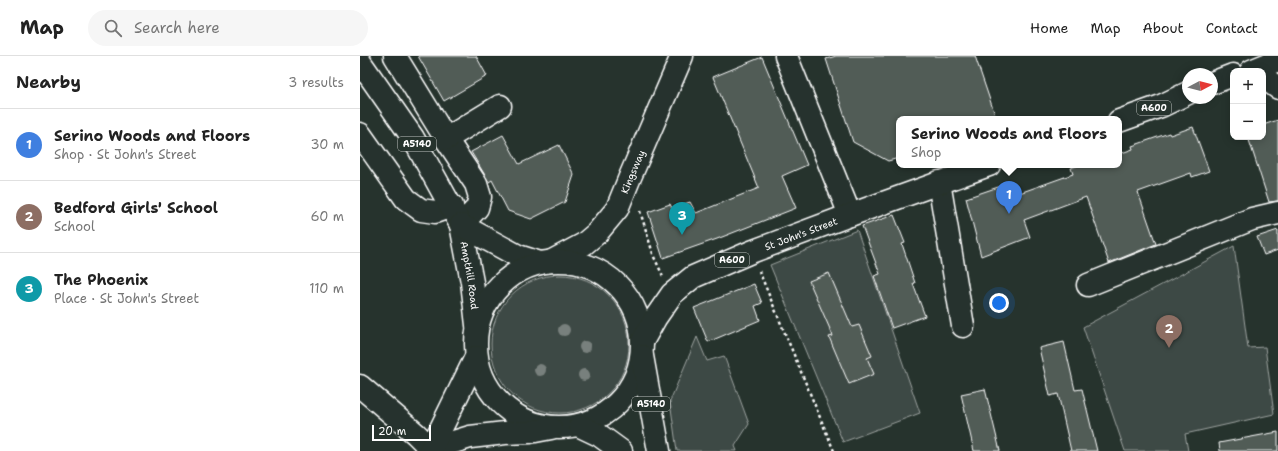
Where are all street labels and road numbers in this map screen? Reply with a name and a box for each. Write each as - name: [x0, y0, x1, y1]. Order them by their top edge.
- road number: A600: [1137, 101, 1171, 115]
- road number: A5140: [398, 137, 436, 151]
- street label: Kingsway: [618, 148, 648, 196]
- street label: St John's Street: [763, 214, 839, 253]
- street label: Ampthill Road: [457, 240, 481, 311]
- road number: A600: [715, 253, 749, 267]
- road number: A5140: [632, 397, 670, 411]

